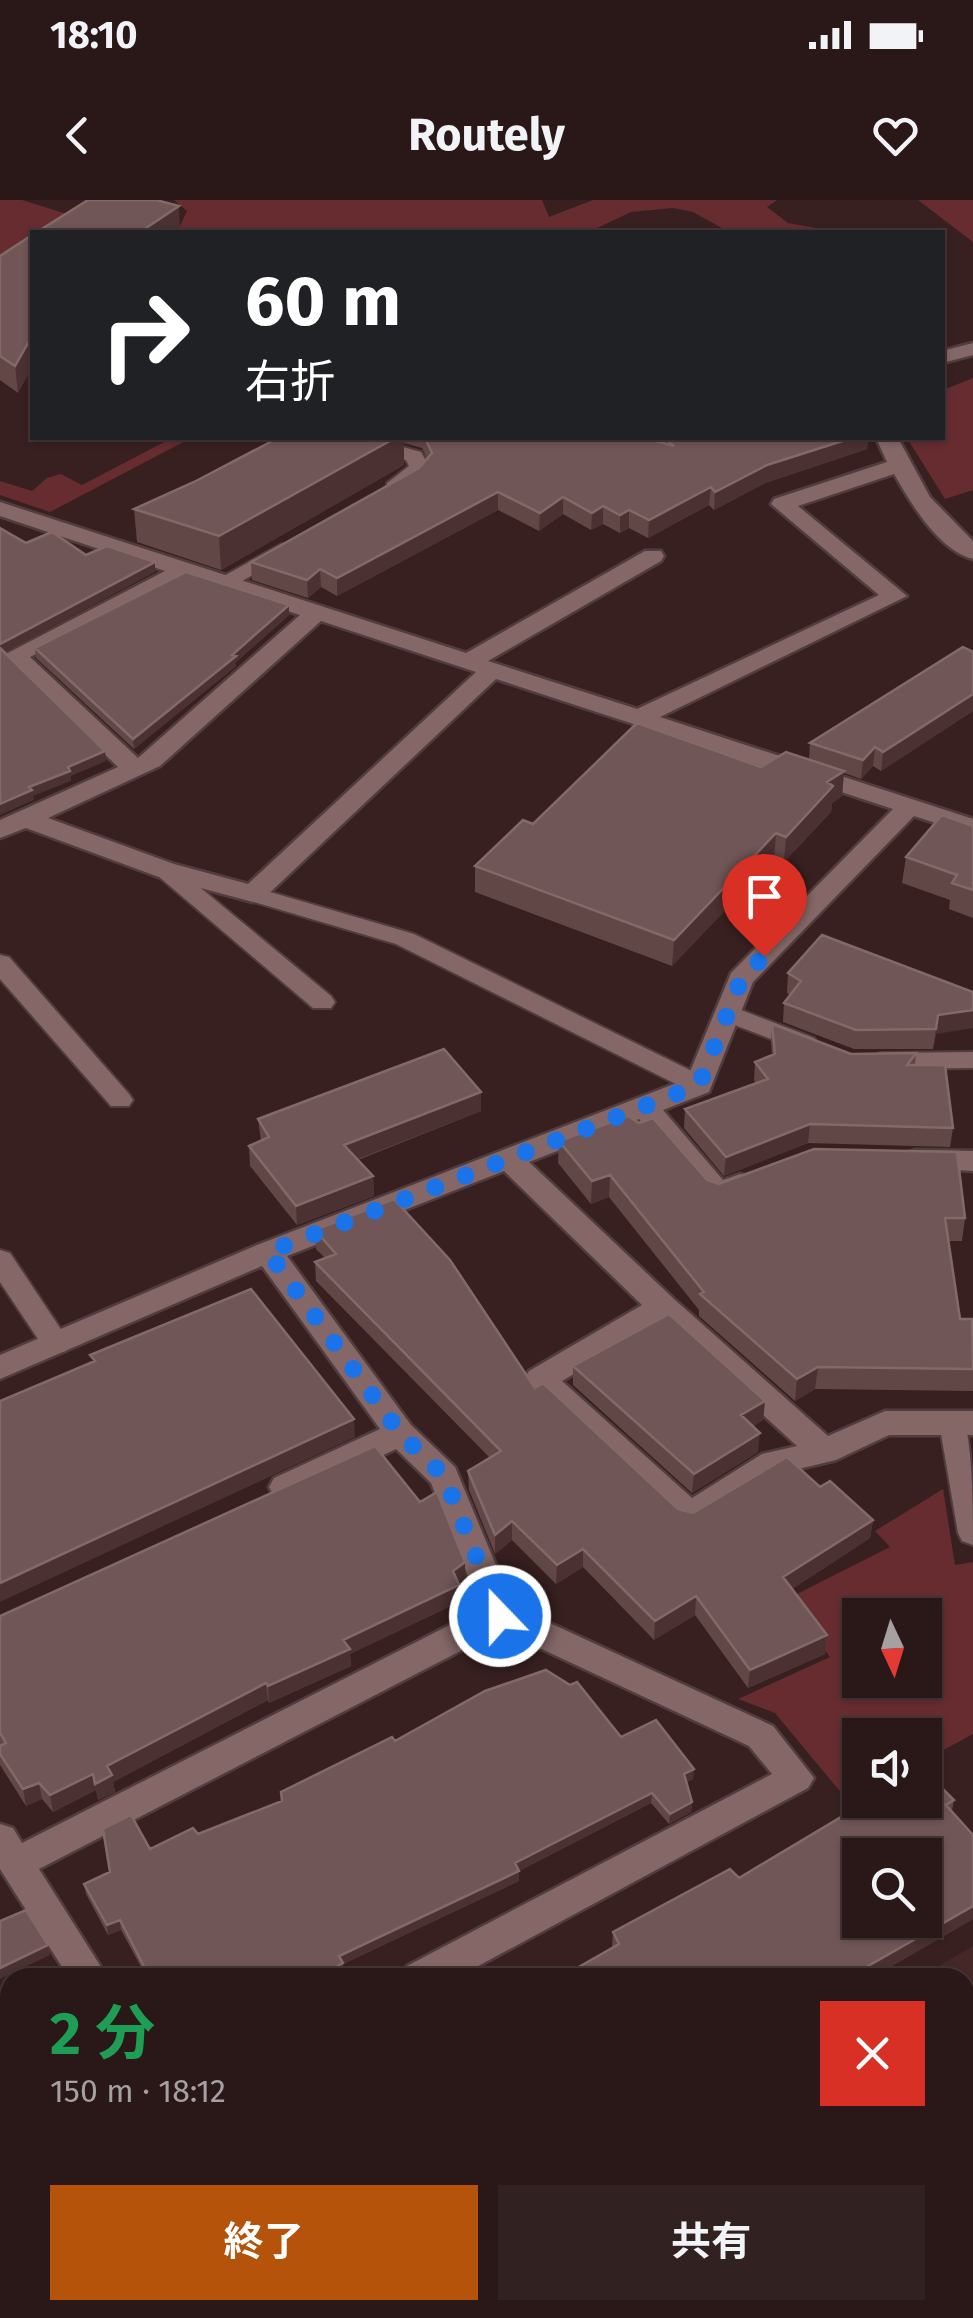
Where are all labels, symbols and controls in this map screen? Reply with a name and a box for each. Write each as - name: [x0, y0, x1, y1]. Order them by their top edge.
- text: 18:10: [50, 12, 137, 58]
- icon: back: [50, 108, 105, 163]
- text: Routely: [408, 108, 565, 162]
- icon: heart: [868, 108, 923, 163]
- text: 60 m: [245, 260, 401, 344]
- icon: right: [80, 270, 210, 400]
- text: 右折: [245, 355, 335, 409]
- pin: [722, 854, 807, 957]
- icon: arrive: [737, 869, 792, 924]
- position arrow: [448, 1564, 552, 1668]
- north arrow: [842, 1598, 942, 1698]
- map controls: [842, 1598, 942, 1938]
- button: sound: [842, 1718, 942, 1818]
- button: search: [842, 1838, 942, 1938]
- text: 2 分: [50, 1998, 155, 2070]
- button: close: [820, 2001, 925, 2106]
- text: 150 m · 18:12: [50, 2072, 226, 2110]
- button: 終了: [50, 2185, 478, 2300]
- button: 共有: [498, 2185, 925, 2300]

